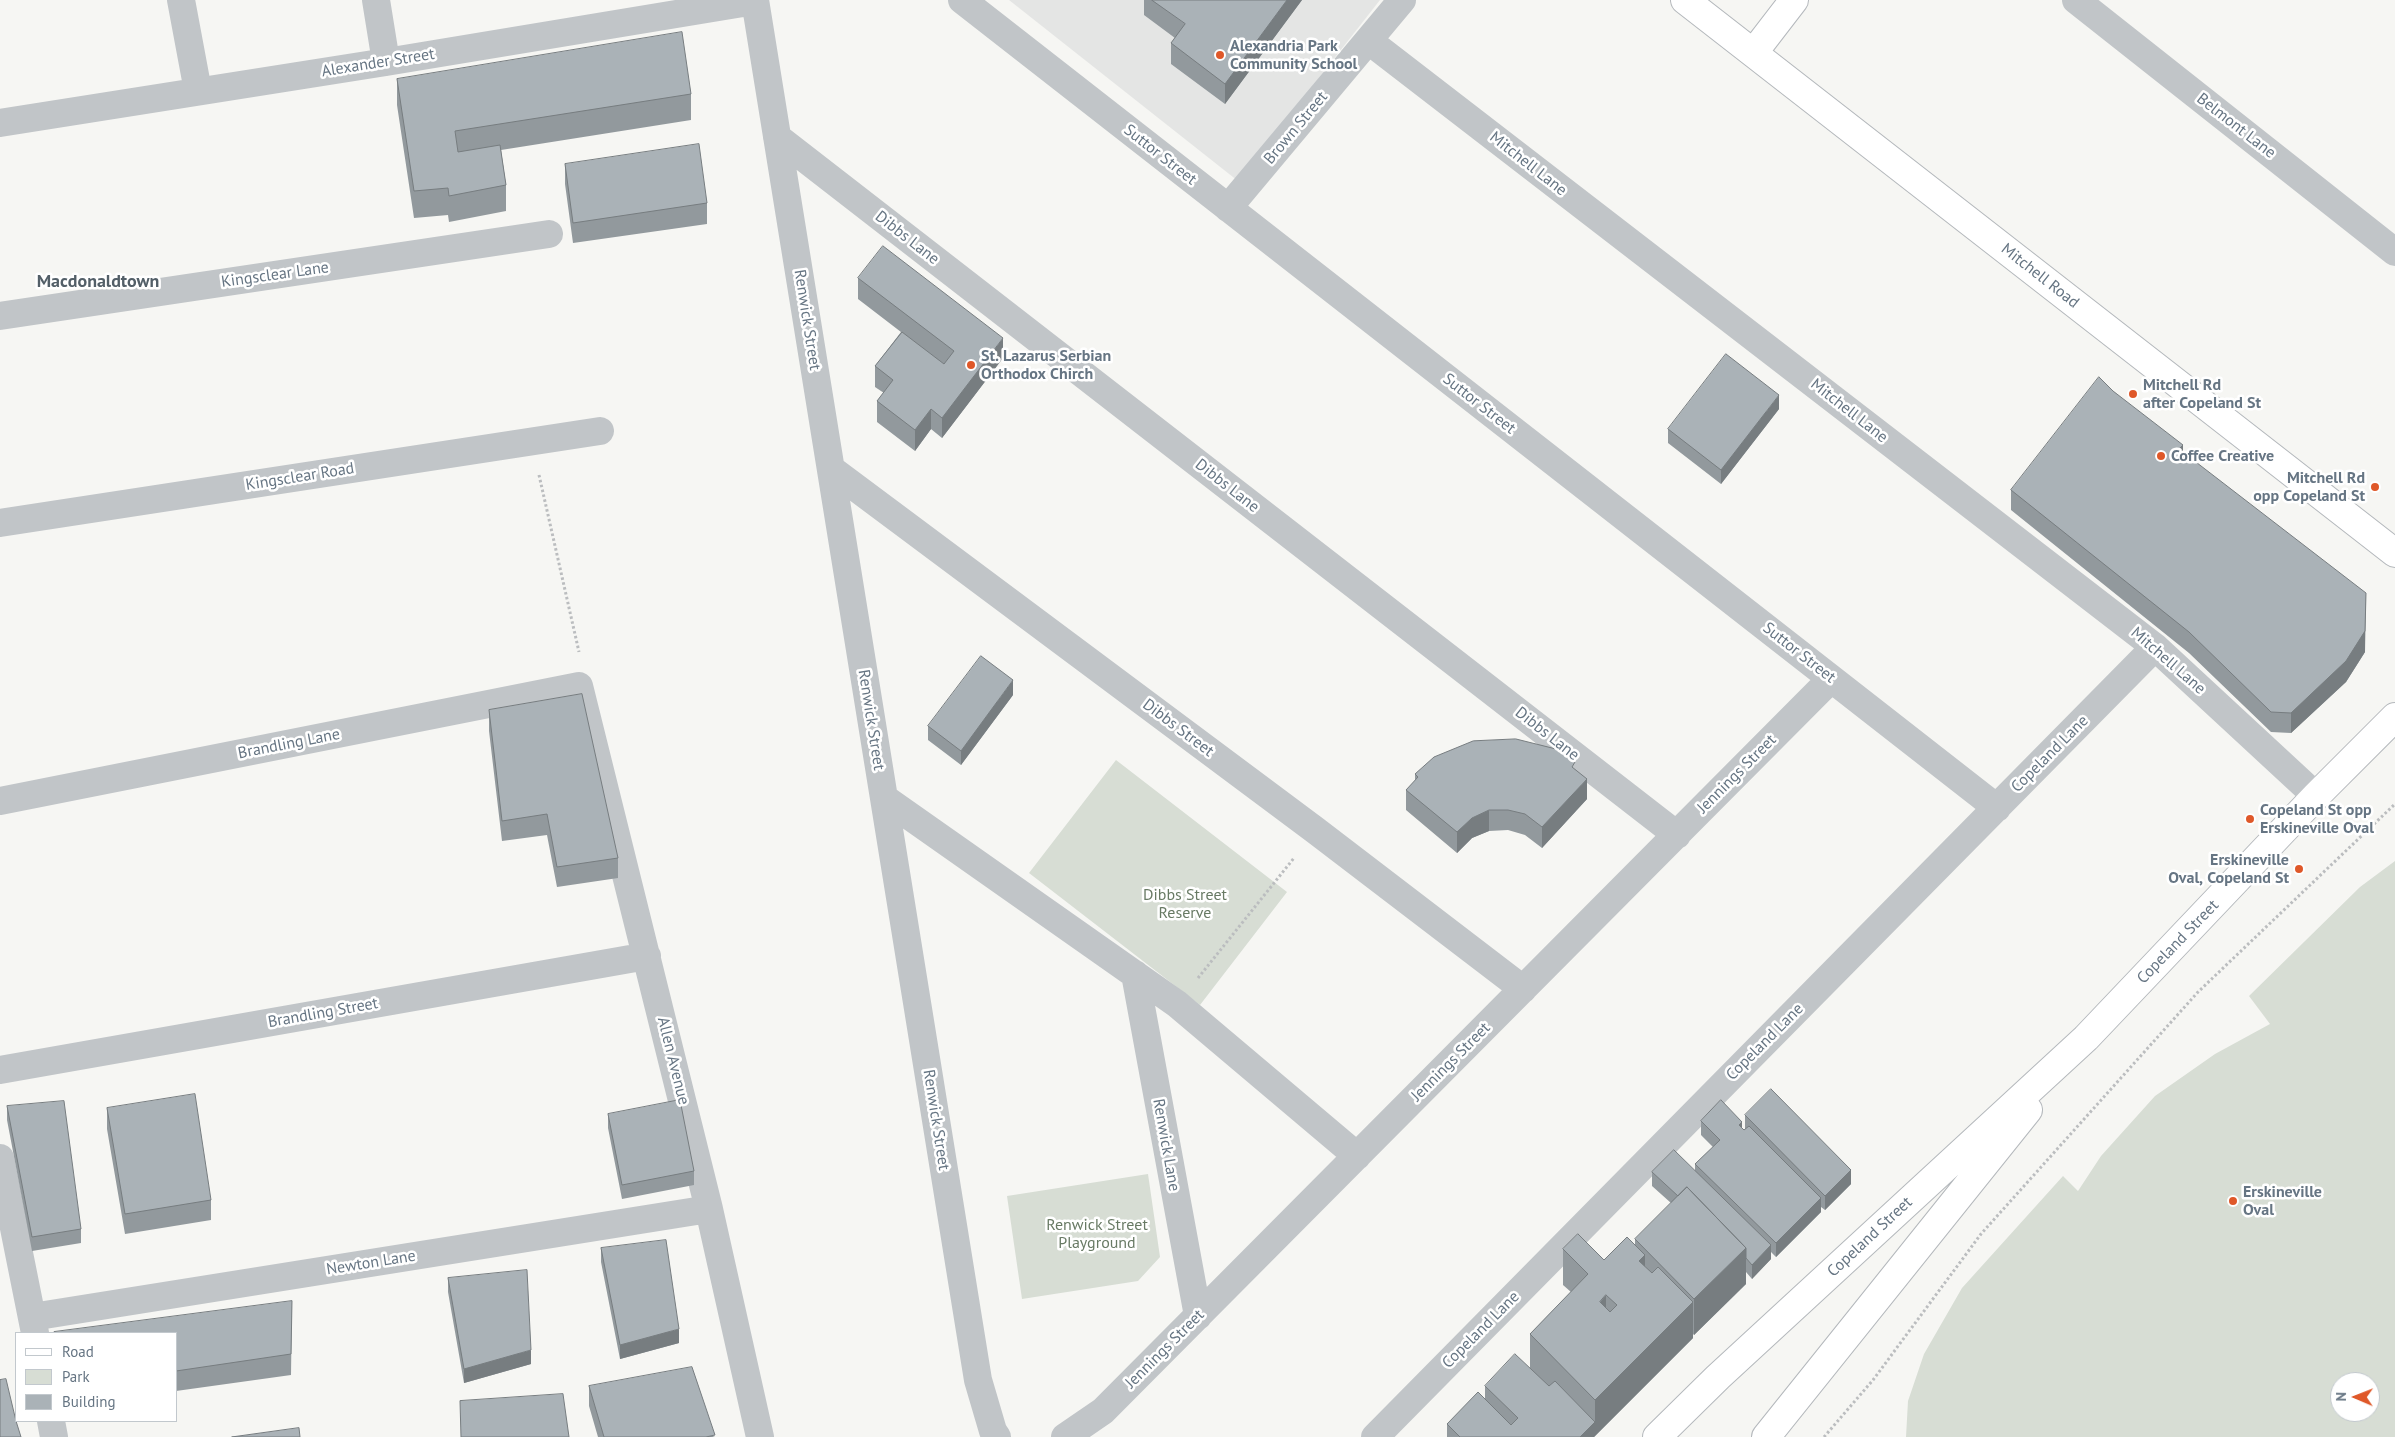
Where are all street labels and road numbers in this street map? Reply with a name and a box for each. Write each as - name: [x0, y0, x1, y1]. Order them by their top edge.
- street label: Alexander Street: [320, 45, 436, 81]
- street label: Brown Street: [1260, 88, 1332, 168]
- street label: Belmont Lane: [2193, 89, 2279, 163]
- street label: Suttor Street: [1120, 121, 1200, 189]
- street label: Mitchell Lane: [1486, 128, 1570, 200]
- street label: Dibbs Lane: [871, 207, 943, 269]
- street label: Mitchell Road: [1997, 240, 2083, 312]
- street label: Kingsclear Lane: [220, 258, 330, 292]
- street label: Renwick Street: [790, 268, 824, 372]
- street label: Suttor Street: [1439, 370, 1519, 438]
- street label: Mitchell Lane: [1807, 375, 1891, 447]
- street label: Dibbs Lane: [1191, 455, 1263, 517]
- street label: Kingsclear Road: [244, 459, 356, 495]
- street label: Suttor Street: [1759, 619, 1839, 687]
- street label: Mitchell Lane: [2127, 623, 2209, 699]
- street label: Renwick Street: [854, 668, 888, 772]
- street label: Dibbs Street: [1139, 695, 1217, 761]
- street label: Dibbs Lane: [1511, 703, 1583, 765]
- street label: Copeland Lane: [2008, 712, 2092, 796]
- street label: Brandling Lane: [236, 725, 342, 763]
- street label: Jennings Street: [1694, 731, 1780, 817]
- street label: Copeland Street: [2133, 896, 2223, 988]
- street label: Brandling Street: [266, 994, 380, 1032]
- street label: Copeland Lane: [1723, 1000, 1807, 1084]
- street label: Allen Avenue: [653, 1015, 693, 1107]
- street label: Jennings Street: [1408, 1019, 1494, 1105]
- street label: Renwick Street: [919, 1068, 953, 1172]
- street label: Renwick Lane: [1148, 1097, 1184, 1193]
- street label: Copeland Street: [1824, 1193, 1916, 1281]
- street label: Newton Lane: [325, 1246, 417, 1280]
- street label: Copeland Lane: [1439, 1288, 1523, 1372]
- street label: Jennings Street: [1122, 1306, 1208, 1392]

